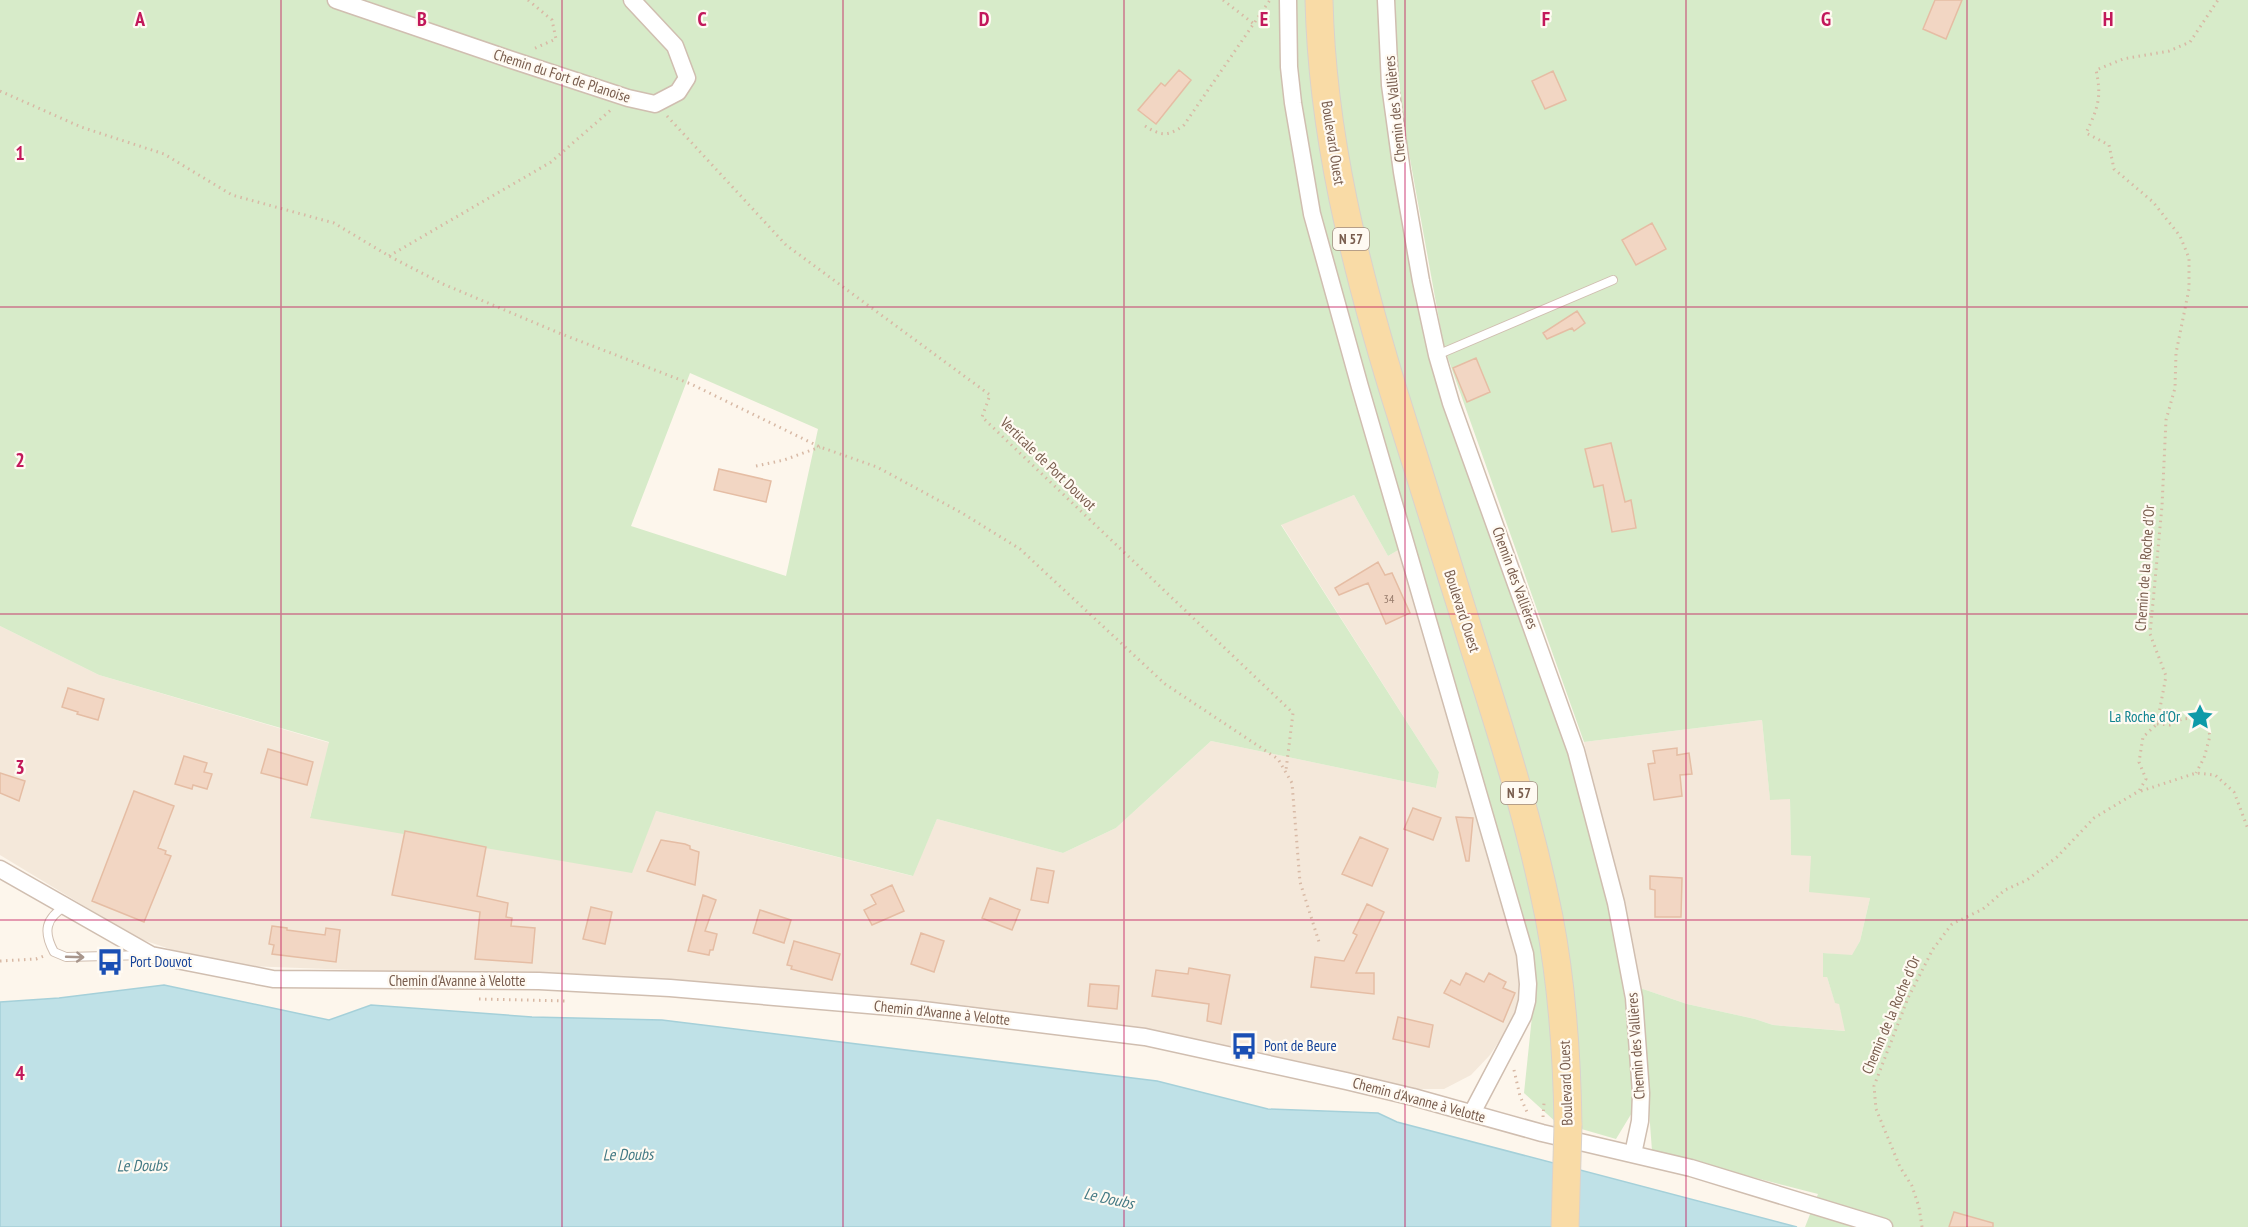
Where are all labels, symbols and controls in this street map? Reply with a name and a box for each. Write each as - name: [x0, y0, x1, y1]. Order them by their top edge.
- text: A: [134, 6, 146, 32]
- text: B: [417, 6, 427, 32]
- text: C: [697, 6, 707, 32]
- text: D: [979, 6, 990, 32]
- text: E: [1260, 6, 1268, 32]
- text: F: [1542, 6, 1550, 32]
- text: G: [1821, 6, 1831, 32]
- text: H: [2103, 6, 2113, 32]
- street label: Chemin du Fort de Planoise: [491, 44, 633, 107]
- street label: Chemin des Vallières: [1379, 55, 1410, 163]
- street label: Boulevard Ouest: [1317, 99, 1350, 187]
- text: 1: [15, 140, 25, 166]
- road number: N 57: [1333, 228, 1369, 250]
- street label: Verticale de Port Douvot: [996, 412, 1100, 514]
- text: 2: [15, 447, 25, 473]
- street label: Chemin de la Roche d'Or: [2131, 503, 2158, 632]
- street label: Chemin des Vallières: [1488, 524, 1543, 631]
- street label: Boulevard Ouest: [1440, 567, 1485, 654]
- house number: 34: [1384, 591, 1395, 606]
- place icon: La Roche d'Or: [2185, 702, 2215, 732]
- place label: La Roche d'Or: [2109, 707, 2181, 726]
- text: 3: [15, 754, 25, 780]
- road number: N 57: [1501, 782, 1537, 804]
- bus stop icon: Port Douvot: [95, 947, 125, 977]
- one-way arrow: [64, 951, 84, 962]
- place label: Port Douvot: [130, 952, 192, 971]
- street label: Chemin de la Roche d'Or: [1857, 952, 1924, 1077]
- street label: Chemin d'Avanne à Velotte: [389, 971, 525, 990]
- street label: Chemin des Vallières: [1622, 992, 1649, 1100]
- street label: Chemin d'Avanne à Velotte: [873, 996, 1011, 1029]
- bus stop icon: Pont de Beure: [1229, 1031, 1259, 1061]
- place label: Pont de Beure: [1264, 1036, 1337, 1055]
- street label: Boulevard Ouest: [1555, 1040, 1576, 1126]
- text: 4: [15, 1060, 25, 1086]
- street label: Chemin d'Avanne à Velotte: [1351, 1073, 1488, 1126]
- water label: Le Doubs: [603, 1144, 655, 1164]
- water label: Le Doubs: [117, 1155, 169, 1175]
- water label: Le Doubs: [1082, 1183, 1137, 1213]

